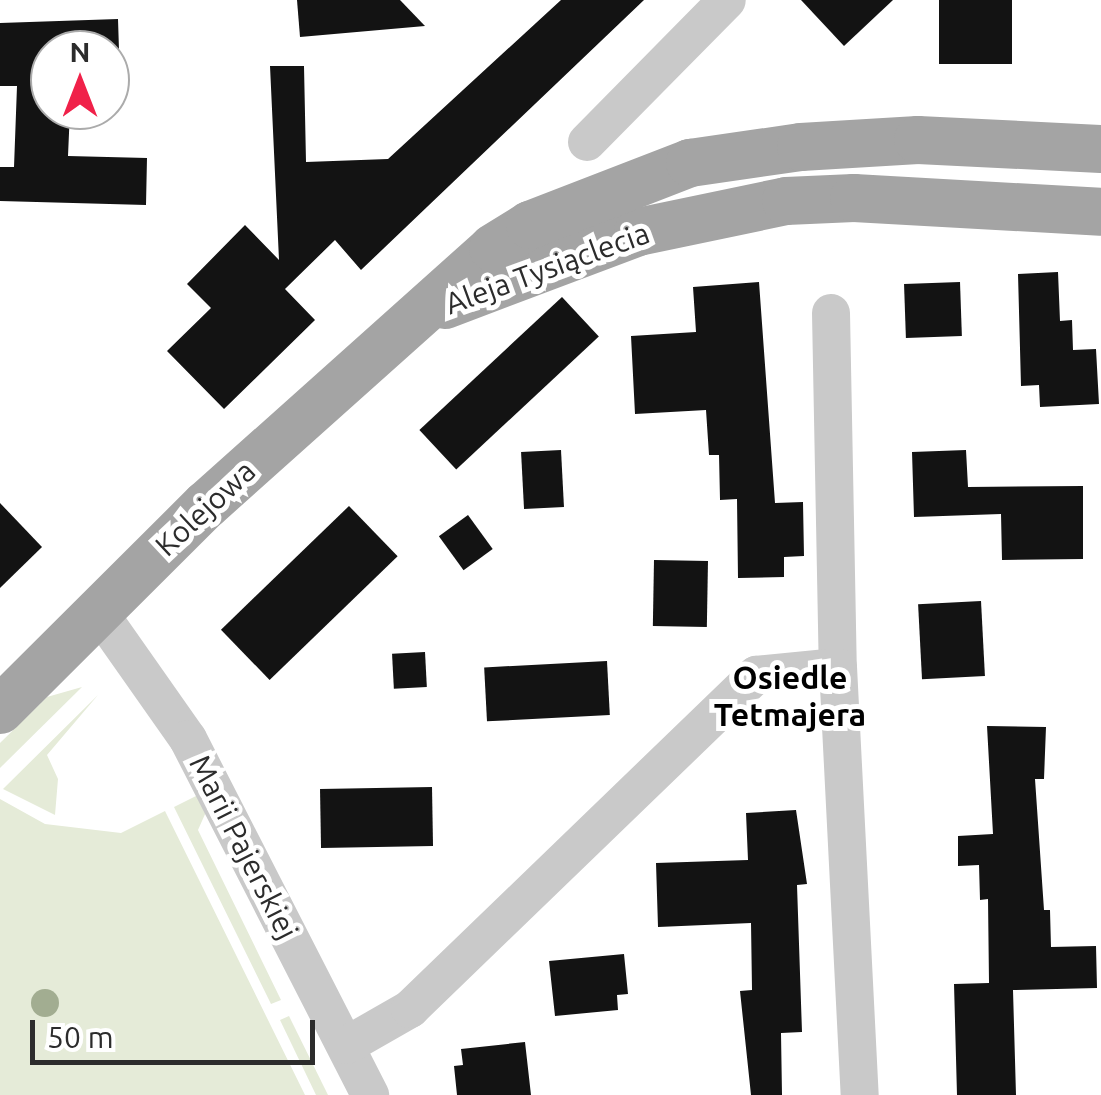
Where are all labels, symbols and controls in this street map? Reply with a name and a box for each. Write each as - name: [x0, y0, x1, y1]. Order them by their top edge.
- north arrow: [30, 30, 130, 130]
- text: N: [70, 36, 90, 67]
- street label: Aleja Tysiąclecia: [440, 214, 654, 322]
- street label: Kolejowa: [148, 453, 262, 563]
- district label: Osiedle Tetmajera: [714, 659, 866, 734]
- street label: Marii Pajerskiej: [182, 749, 306, 945]
- scale bar: [35, 1000, 320, 1062]
- text: 50 m: [47, 1020, 114, 1054]

